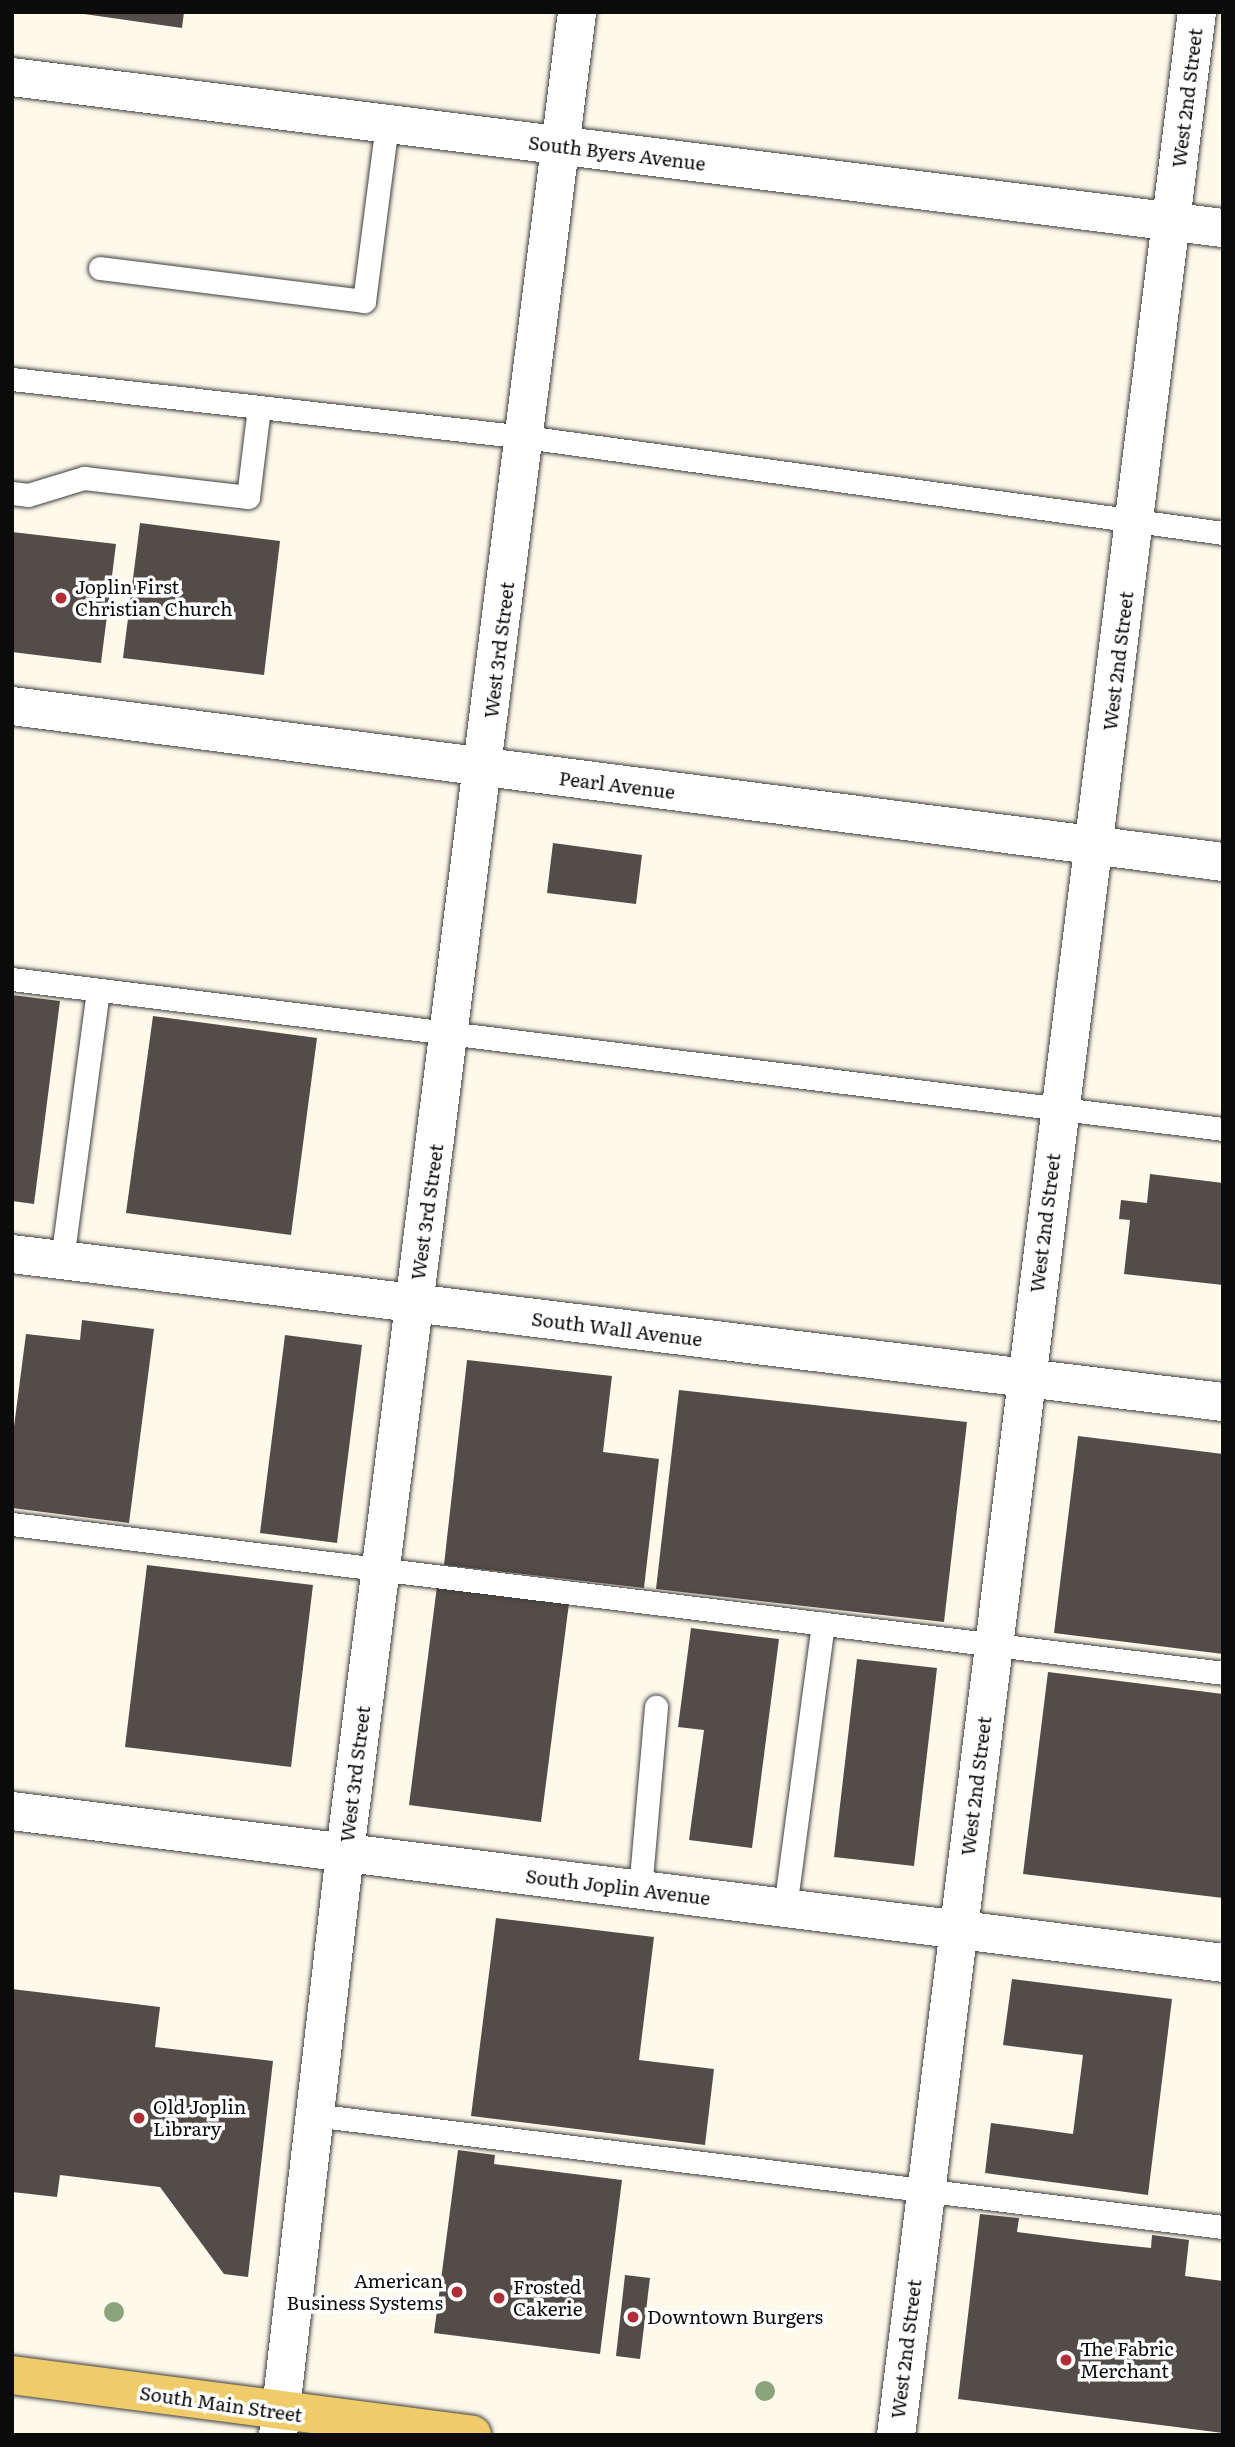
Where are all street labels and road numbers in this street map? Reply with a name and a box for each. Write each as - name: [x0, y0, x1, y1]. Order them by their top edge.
- street label: West 2nd Street: [1167, 27, 1207, 169]
- street label: South Byers Avenue: [527, 131, 707, 175]
- street label: West 3rd Street: [479, 580, 519, 720]
- street label: West 2nd Street: [1098, 590, 1138, 732]
- street label: Pearl Avenue: [558, 767, 676, 803]
- street label: West 3rd Street: [406, 1142, 448, 1282]
- street label: West 2nd Street: [1025, 1152, 1065, 1294]
- street label: South Wall Avenue: [530, 1307, 704, 1351]
- street label: West 3rd Street: [335, 1704, 375, 1844]
- street label: West 2nd Street: [956, 1715, 996, 1857]
- street label: South Joplin Avenue: [524, 1864, 712, 1910]
- street label: West 2nd Street: [886, 2278, 926, 2420]
- street label: South Main Street: [138, 2381, 304, 2427]

